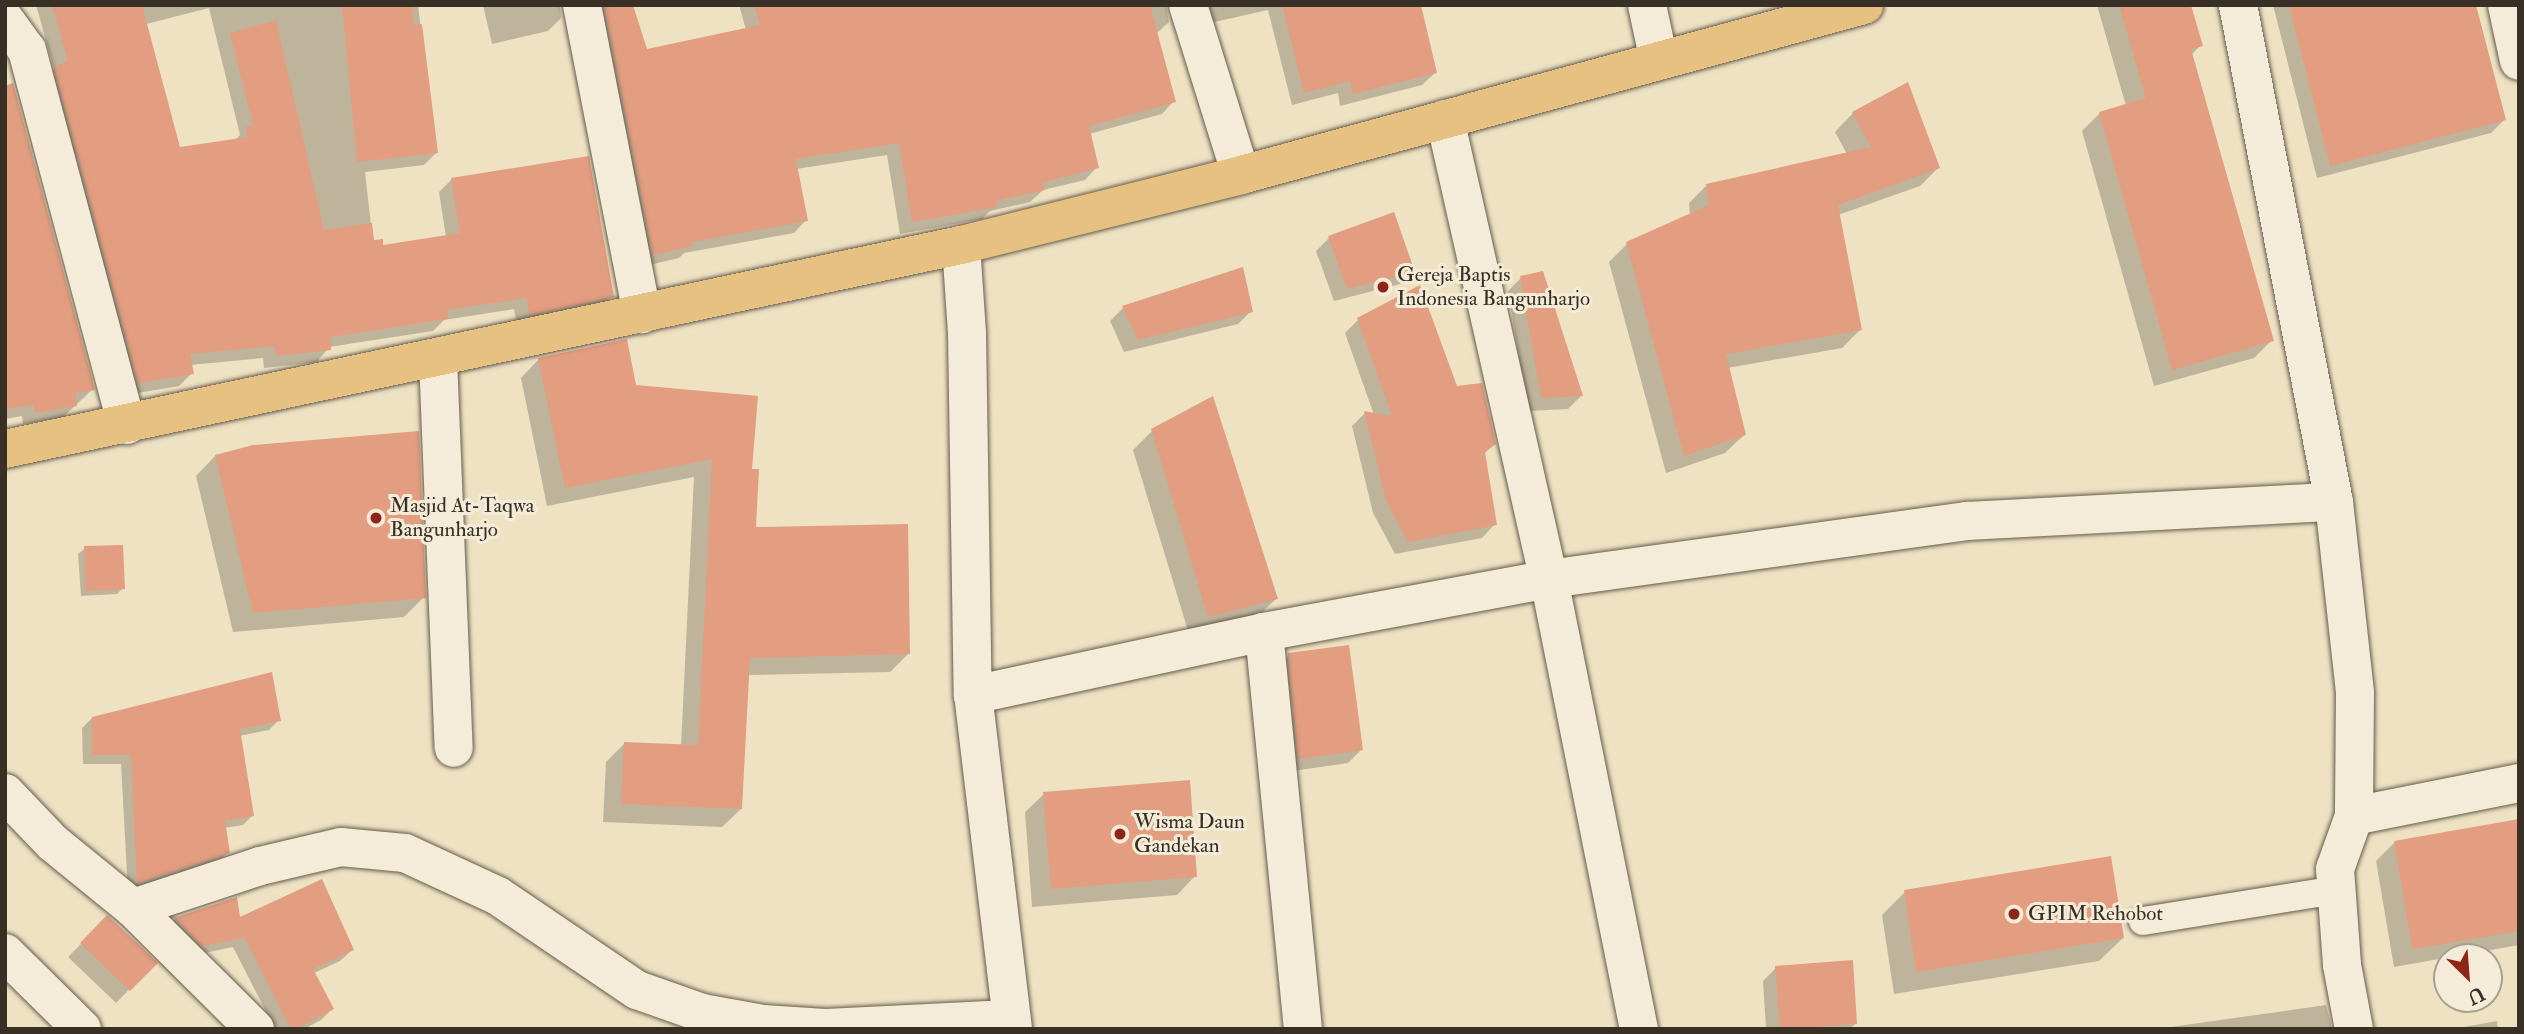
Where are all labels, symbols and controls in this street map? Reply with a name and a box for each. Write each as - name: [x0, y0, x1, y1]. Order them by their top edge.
- place label: Gereja Baptis Indonesia Bangunharjo: [1397, 262, 1590, 312]
- marker: Gereja Baptis Indonesia Bangunharjo: [1375, 279, 1391, 295]
- place label: Masjid At-Taqwa Bangunharjo: [390, 493, 534, 543]
- marker: Masjid At-Taqwa Bangunharjo: [368, 510, 384, 526]
- place label: Wisma Daun Gandekan: [1134, 809, 1245, 859]
- marker: Wisma Daun Gandekan: [1112, 826, 1128, 842]
- place label: GPIM Rehobot: [2028, 901, 2163, 927]
- marker: GPIM Rehobot: [2006, 906, 2022, 922]
- north arrow: [2433, 943, 2503, 1013]
- text: U: [2464, 981, 2488, 1009]

